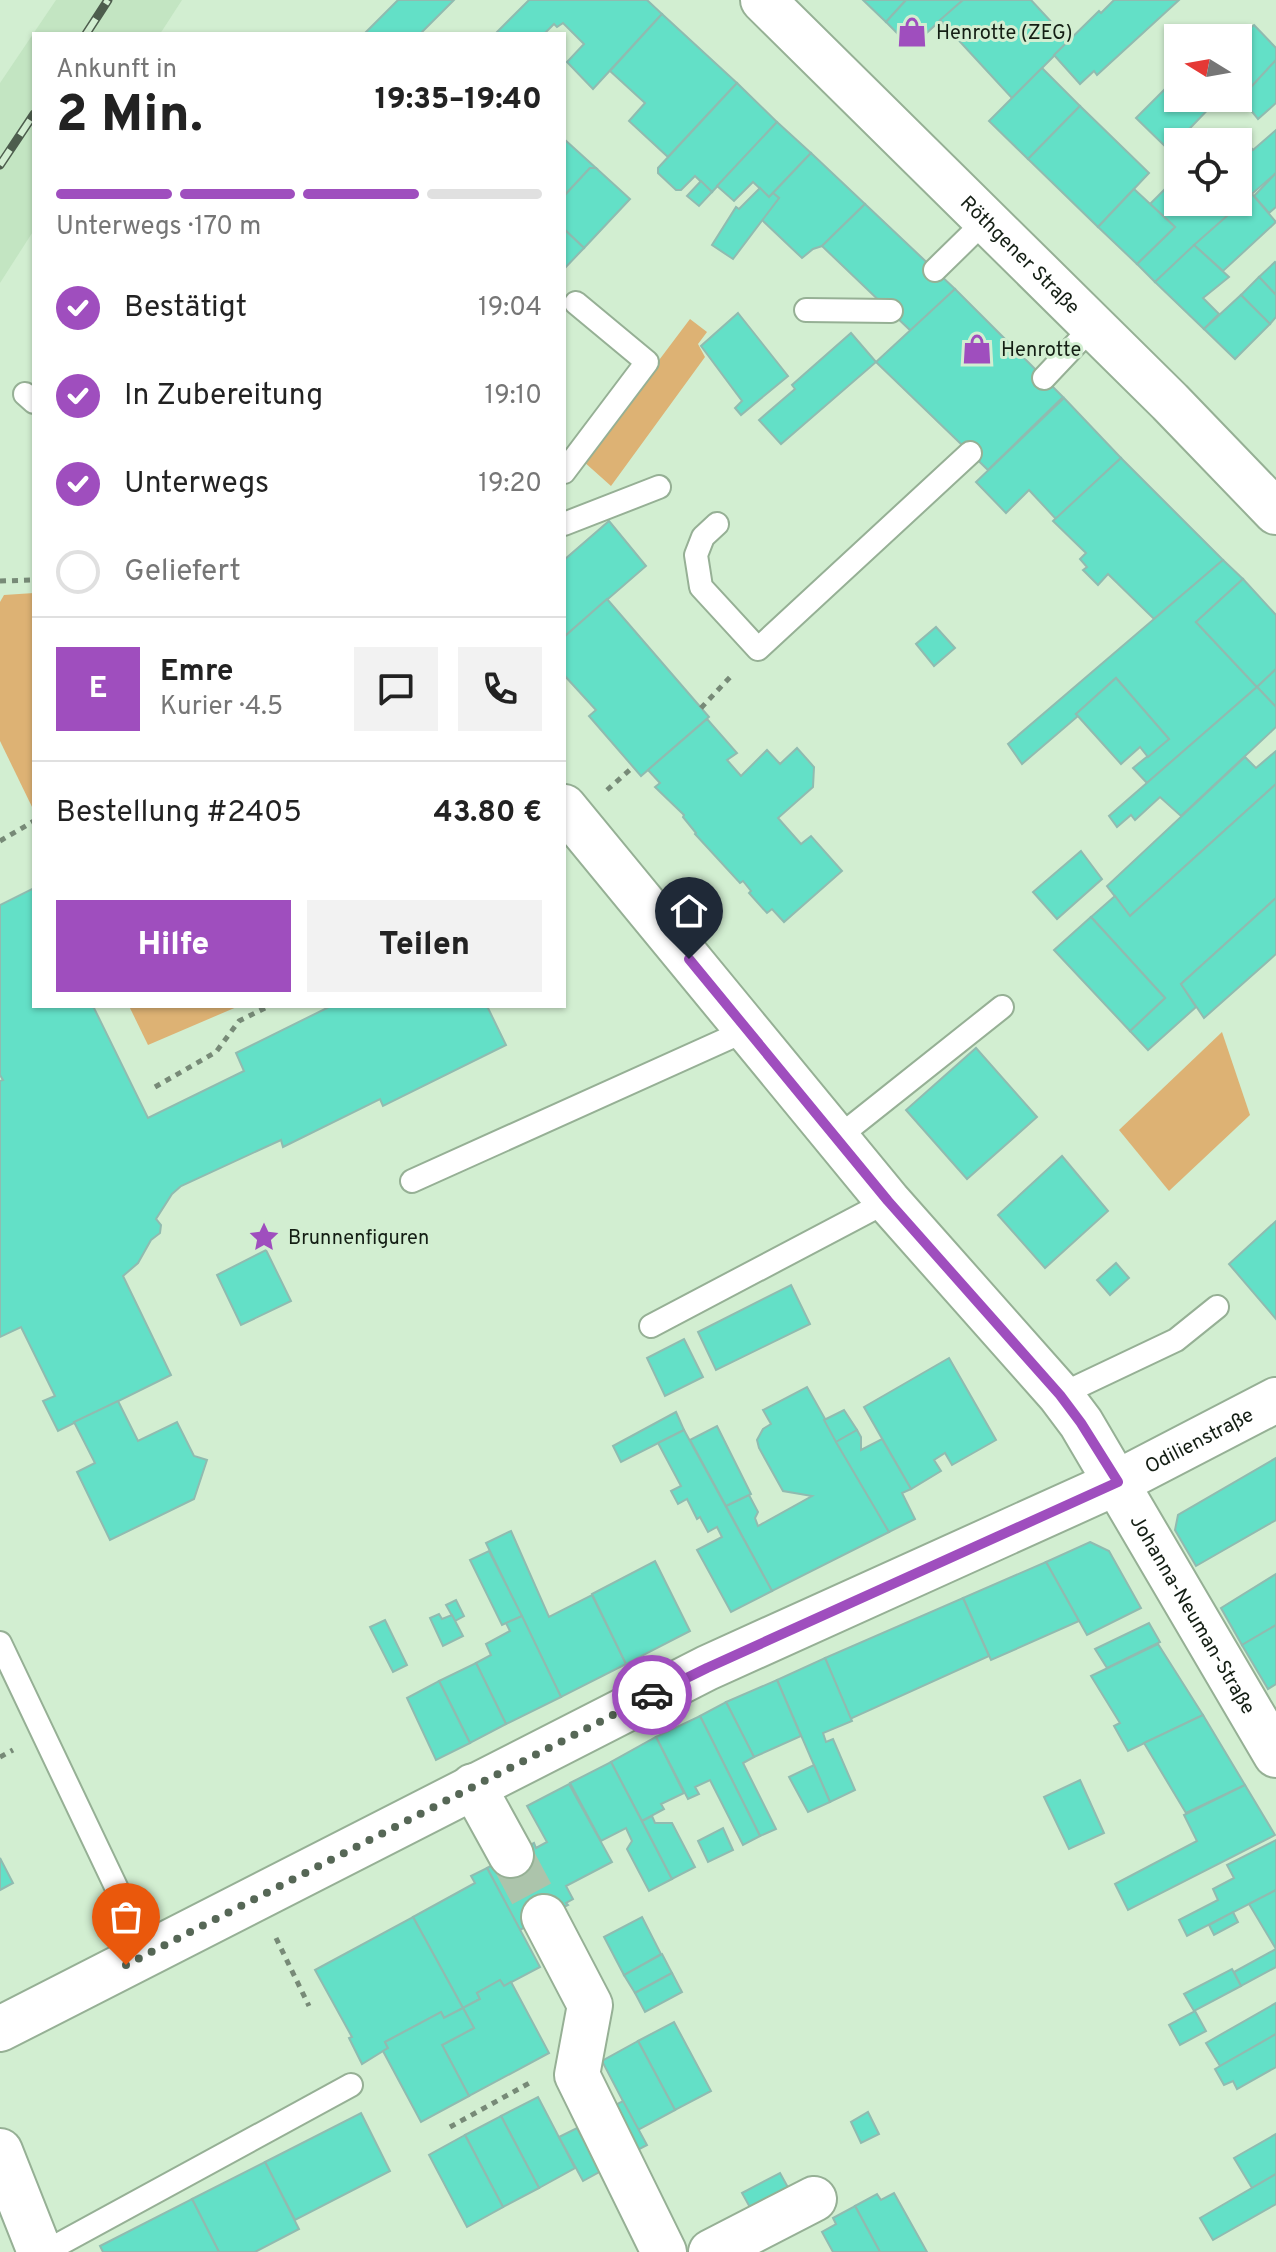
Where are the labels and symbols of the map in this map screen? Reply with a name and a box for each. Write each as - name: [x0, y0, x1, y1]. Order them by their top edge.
- shop icon: Henrotte (ZEG): [895, 15, 929, 49]
- place label: Henrotte (ZEG): [936, 21, 1073, 47]
- north arrow: [1164, 24, 1252, 112]
- street label: Röthgener Straße: [954, 191, 1085, 321]
- shop icon: Henrotte: [960, 332, 994, 366]
- place label: Henrotte: [1001, 338, 1081, 364]
- pin: [655, 877, 723, 959]
- place icon: Brunnenfiguren: [247, 1220, 281, 1254]
- place label: Brunnenfiguren: [288, 1226, 429, 1252]
- street label: Odilienstraße: [1141, 1403, 1259, 1481]
- street label: Johanna-Neuman-Straße: [1123, 1511, 1260, 1720]
- courier: [612, 1655, 692, 1735]
- pin: [92, 1883, 160, 1965]

